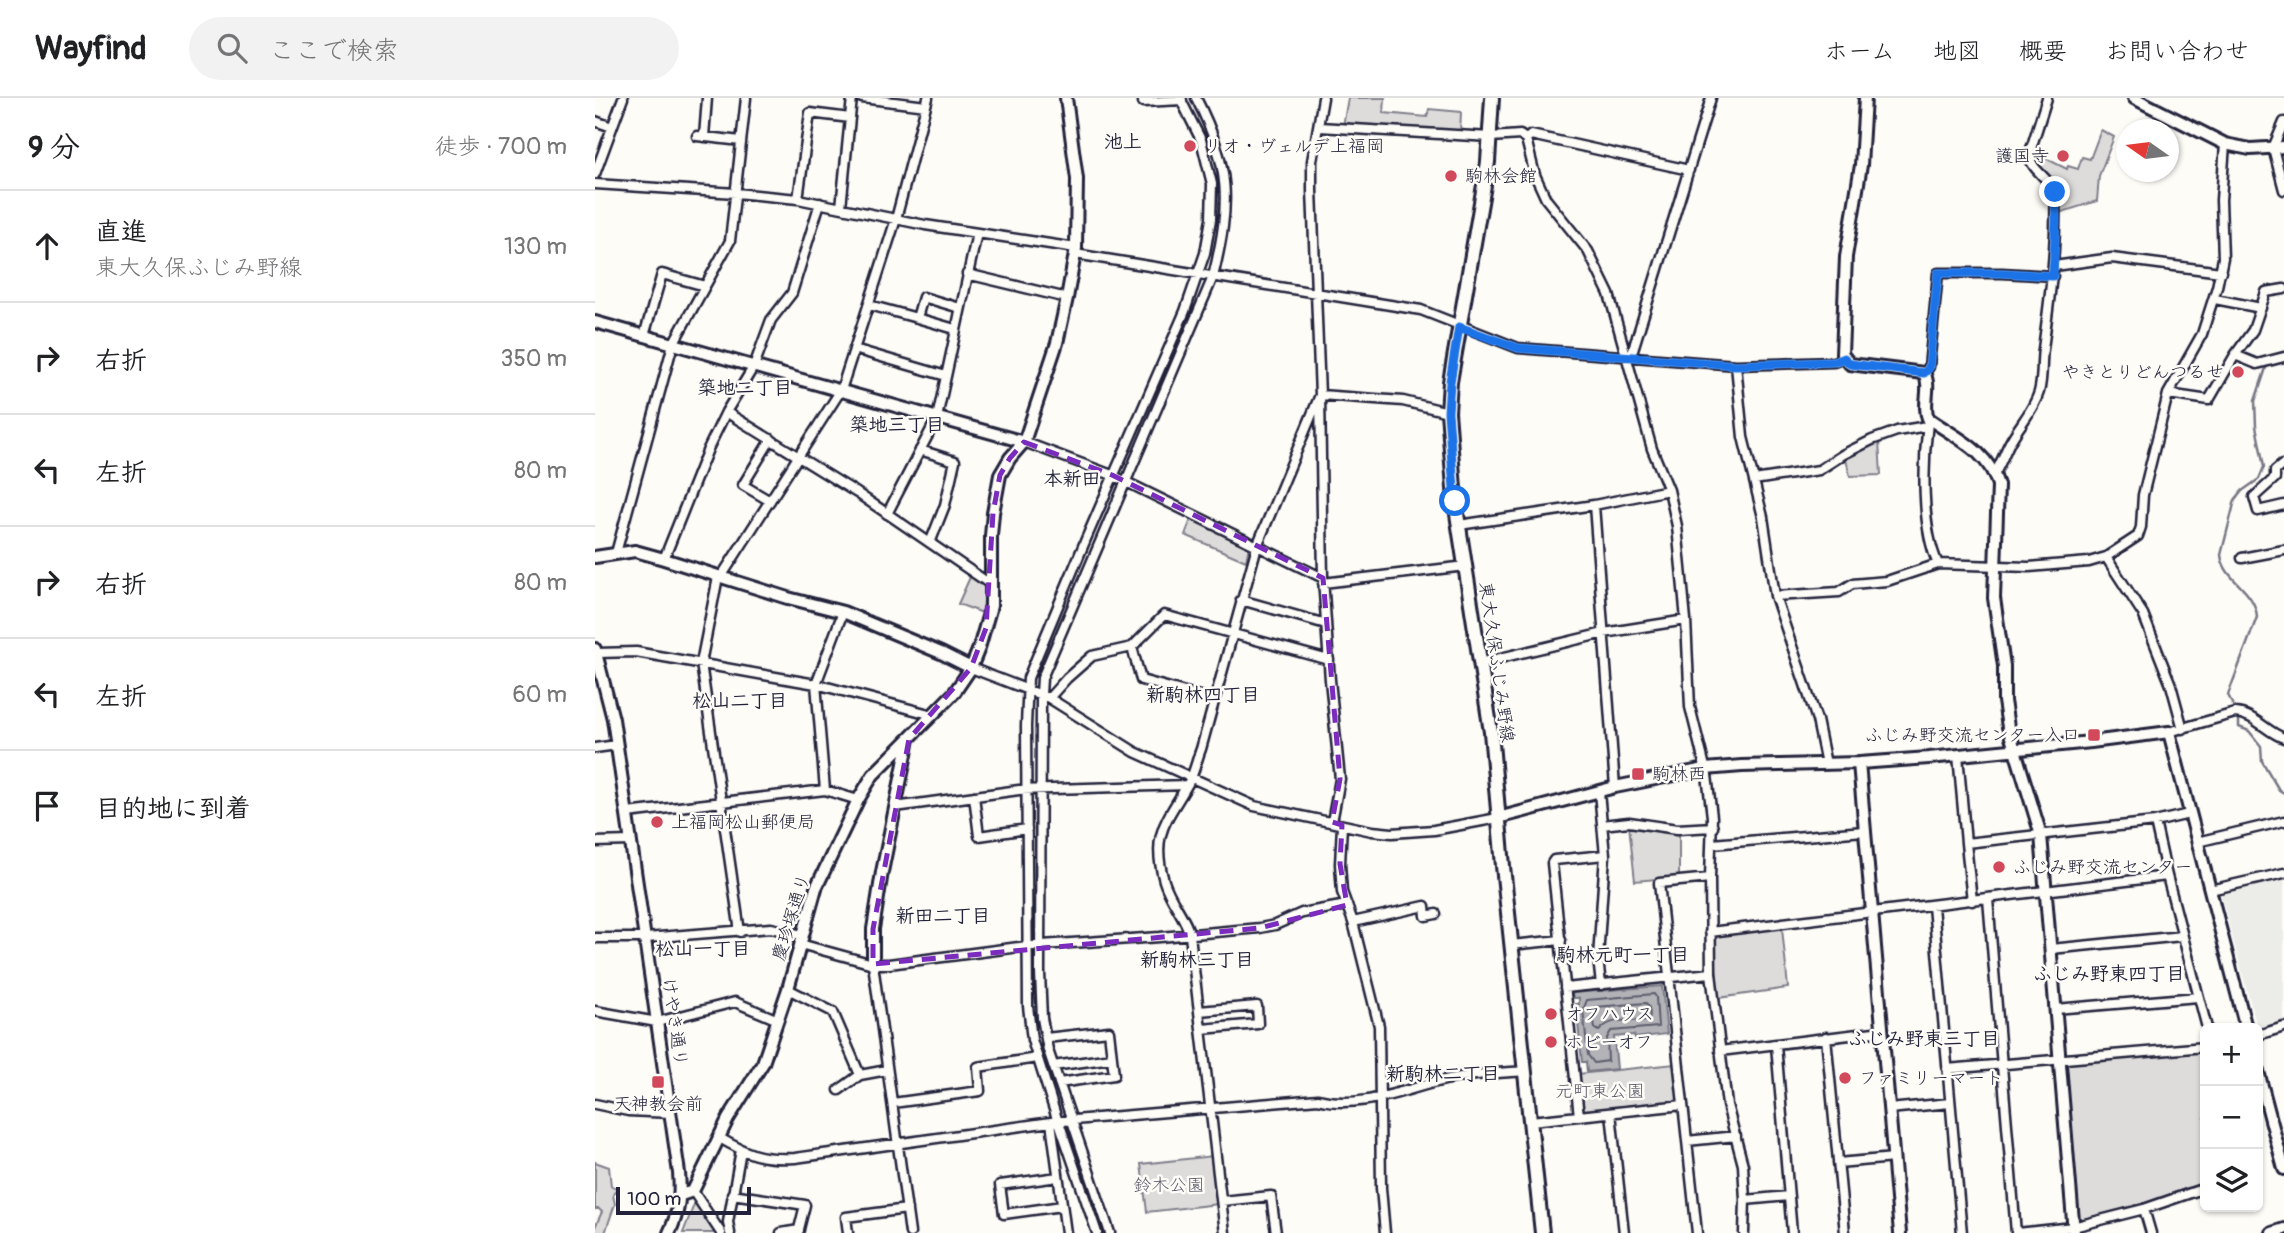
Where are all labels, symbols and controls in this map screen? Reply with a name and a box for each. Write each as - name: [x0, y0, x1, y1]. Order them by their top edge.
- search box: [189, 17, 679, 80]
- text: Wayfind: [35, 28, 147, 69]
- icon: search: [213, 29, 251, 67]
- text: ここで検索: [269, 35, 399, 67]
- text: ホーム: [1824, 37, 1895, 66]
- text: 地図: [1933, 37, 1981, 66]
- text: 概要: [2019, 37, 2067, 66]
- text: お問い合わせ: [2105, 37, 2249, 66]
- north arrow: [2116, 119, 2179, 182]
- text: 9 分: [28, 129, 80, 166]
- district label: 池上: [1104, 130, 1142, 154]
- text: 徒歩 · 700 m: [435, 132, 567, 161]
- place label: リオ・ヴェルデ上福岡: [1204, 135, 1384, 158]
- marker: リオ・ヴェルデ上福岡: [1182, 138, 1198, 154]
- place label: 護国寺: [1995, 145, 2049, 168]
- marker: 護国寺: [2055, 148, 2071, 164]
- place label: 駒林会館: [1465, 165, 1537, 188]
- marker: 駒林会館: [1443, 168, 1459, 184]
- route end: [2039, 176, 2070, 207]
- text: 直進: [95, 216, 147, 248]
- icon: ahead: [28, 227, 66, 265]
- text: 130 m: [504, 232, 567, 261]
- text: 東大久保ふじみ野線: [95, 253, 302, 282]
- icon: right: [28, 339, 66, 377]
- text: 350 m: [501, 344, 567, 373]
- text: 右折: [95, 345, 147, 377]
- place label: やきとりどんつるせ: [2062, 361, 2224, 384]
- marker: やきとりどんつるせ: [2230, 364, 2246, 380]
- district label: 築地二丁目: [697, 376, 793, 400]
- district label: 築地三丁目: [849, 413, 945, 437]
- icon: left: [28, 451, 66, 489]
- text: 80 m: [514, 456, 567, 485]
- text: 左折: [95, 457, 147, 489]
- district label: 本新田: [1043, 467, 1101, 491]
- route start: [1439, 485, 1470, 516]
- icon: right: [28, 563, 66, 601]
- text: 80 m: [514, 568, 567, 597]
- text: 右折: [95, 569, 147, 601]
- street label: 東大久保ふじみ野線: [1474, 580, 1519, 744]
- icon: left: [28, 675, 66, 713]
- text: 60 m: [512, 680, 567, 709]
- text: 左折: [95, 681, 147, 713]
- district label: 新駒林四丁目: [1146, 683, 1260, 707]
- district label: 松山二丁目: [692, 689, 788, 713]
- place label: ふじみ野交流センター入口: [1865, 724, 2080, 747]
- marker: ふじみ野交流センター入口: [2086, 727, 2102, 743]
- place label: 駒林西: [1652, 763, 1706, 786]
- marker: 駒林西: [1630, 766, 1646, 782]
- icon: arrive: [28, 787, 66, 825]
- text: 目的地に到着: [95, 793, 251, 825]
- place label: 上福岡松山郵便局: [671, 811, 815, 834]
- marker: 上福岡松山郵便局: [649, 814, 665, 830]
- place label: ふじみ野交流センター: [2013, 856, 2192, 879]
- marker: ふじみ野交流センター: [1991, 859, 2007, 875]
- street label: 慶珍塚通り: [767, 871, 816, 964]
- district label: 新田二丁目: [895, 904, 991, 928]
- district label: 松山一丁目: [655, 937, 751, 961]
- district label: 駒林元町一丁目: [1556, 943, 1690, 967]
- district label: 新駒林三丁目: [1140, 948, 1254, 972]
- district label: ふじみ野東四丁目: [2033, 962, 2185, 986]
- street label: けやき通り: [657, 976, 692, 1068]
- place label: オフハウス: [1565, 1003, 1654, 1026]
- marker: オフハウス: [1543, 1006, 1559, 1022]
- map controls: [2200, 1023, 2263, 1212]
- button: +: [2200, 1023, 2263, 1086]
- district label: ふじみ野東三丁目: [1848, 1027, 2000, 1051]
- place label: ホビーオフ: [1565, 1031, 1653, 1054]
- marker: ホビーオフ: [1543, 1034, 1559, 1050]
- district label: 新駒林二丁目: [1386, 1062, 1500, 1086]
- place label: ファミリーマート: [1859, 1067, 2003, 1090]
- marker: ファミリーマート: [1837, 1070, 1853, 1086]
- marker: 天神教会前: [650, 1074, 666, 1090]
- park label: 元町東公園: [1555, 1080, 1645, 1103]
- button: −: [2200, 1086, 2263, 1149]
- place label: 天神教会前: [613, 1093, 703, 1116]
- button: layers: [2200, 1149, 2263, 1212]
- park label: 鈴木公園: [1133, 1174, 1205, 1197]
- scale bar: [616, 1184, 751, 1216]
- text: 100 m: [627, 1187, 681, 1211]

